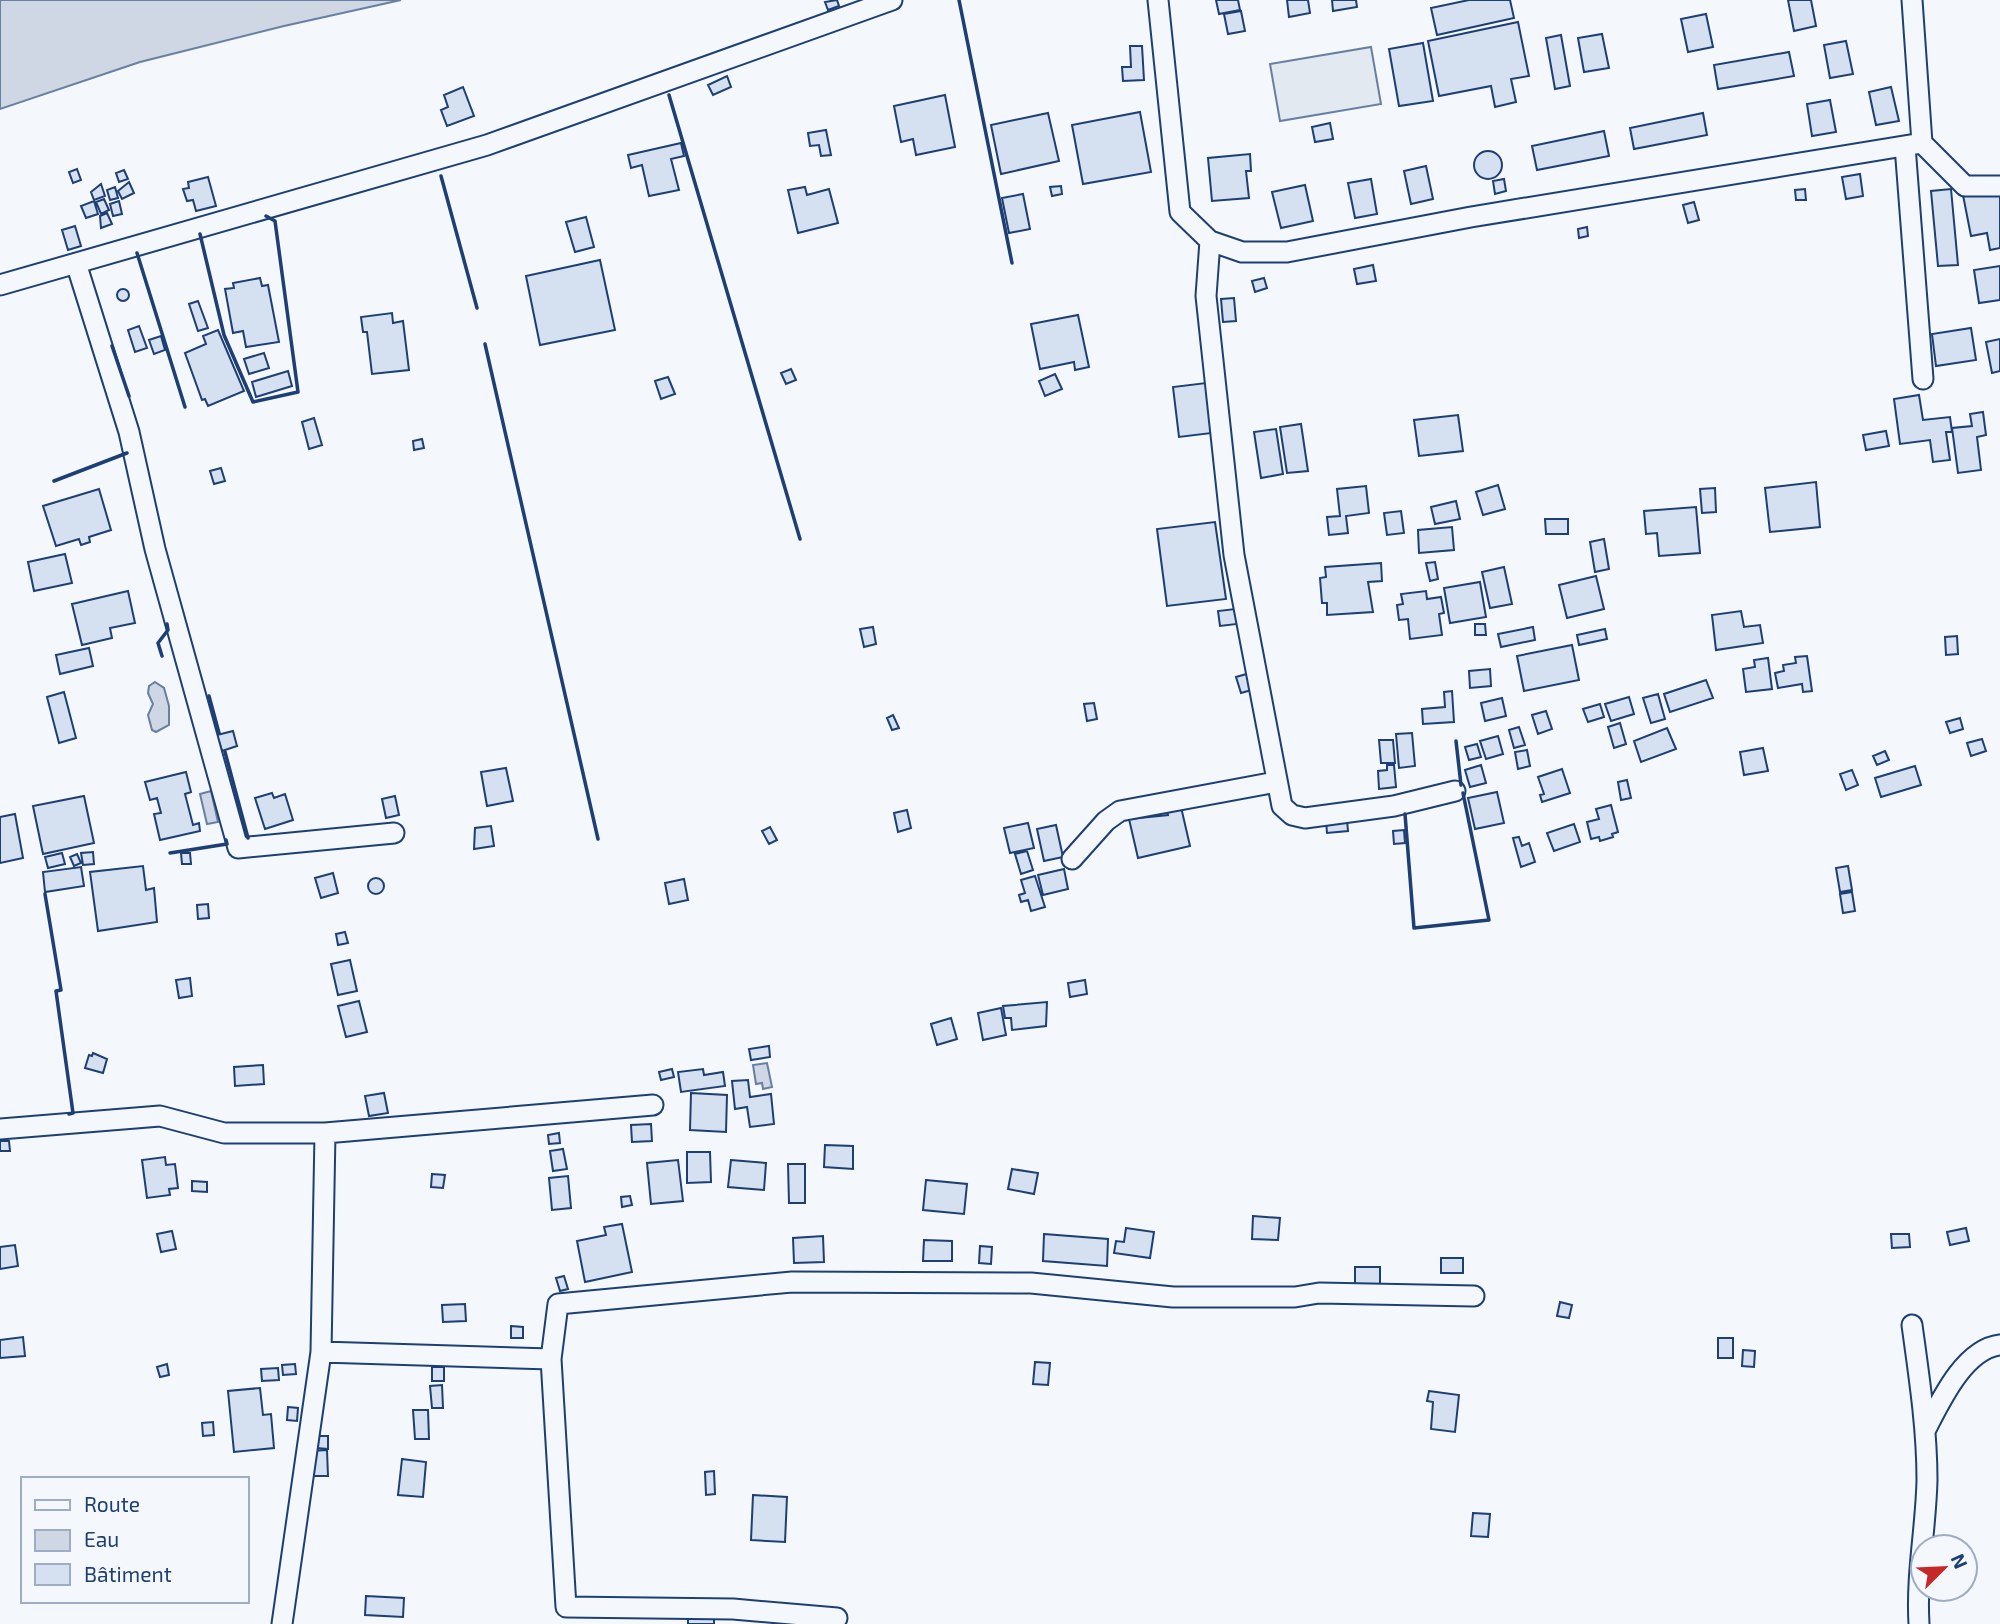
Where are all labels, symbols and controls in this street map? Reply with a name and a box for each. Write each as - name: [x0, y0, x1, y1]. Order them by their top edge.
- legend: [21, 1477, 248, 1603]
- text: Route: [84, 1491, 140, 1516]
- text: Eau: [84, 1526, 119, 1551]
- north arrow: [1909, 1533, 1979, 1603]
- text: N: [1947, 1550, 1973, 1572]
- text: Bâtiment: [84, 1561, 172, 1586]

